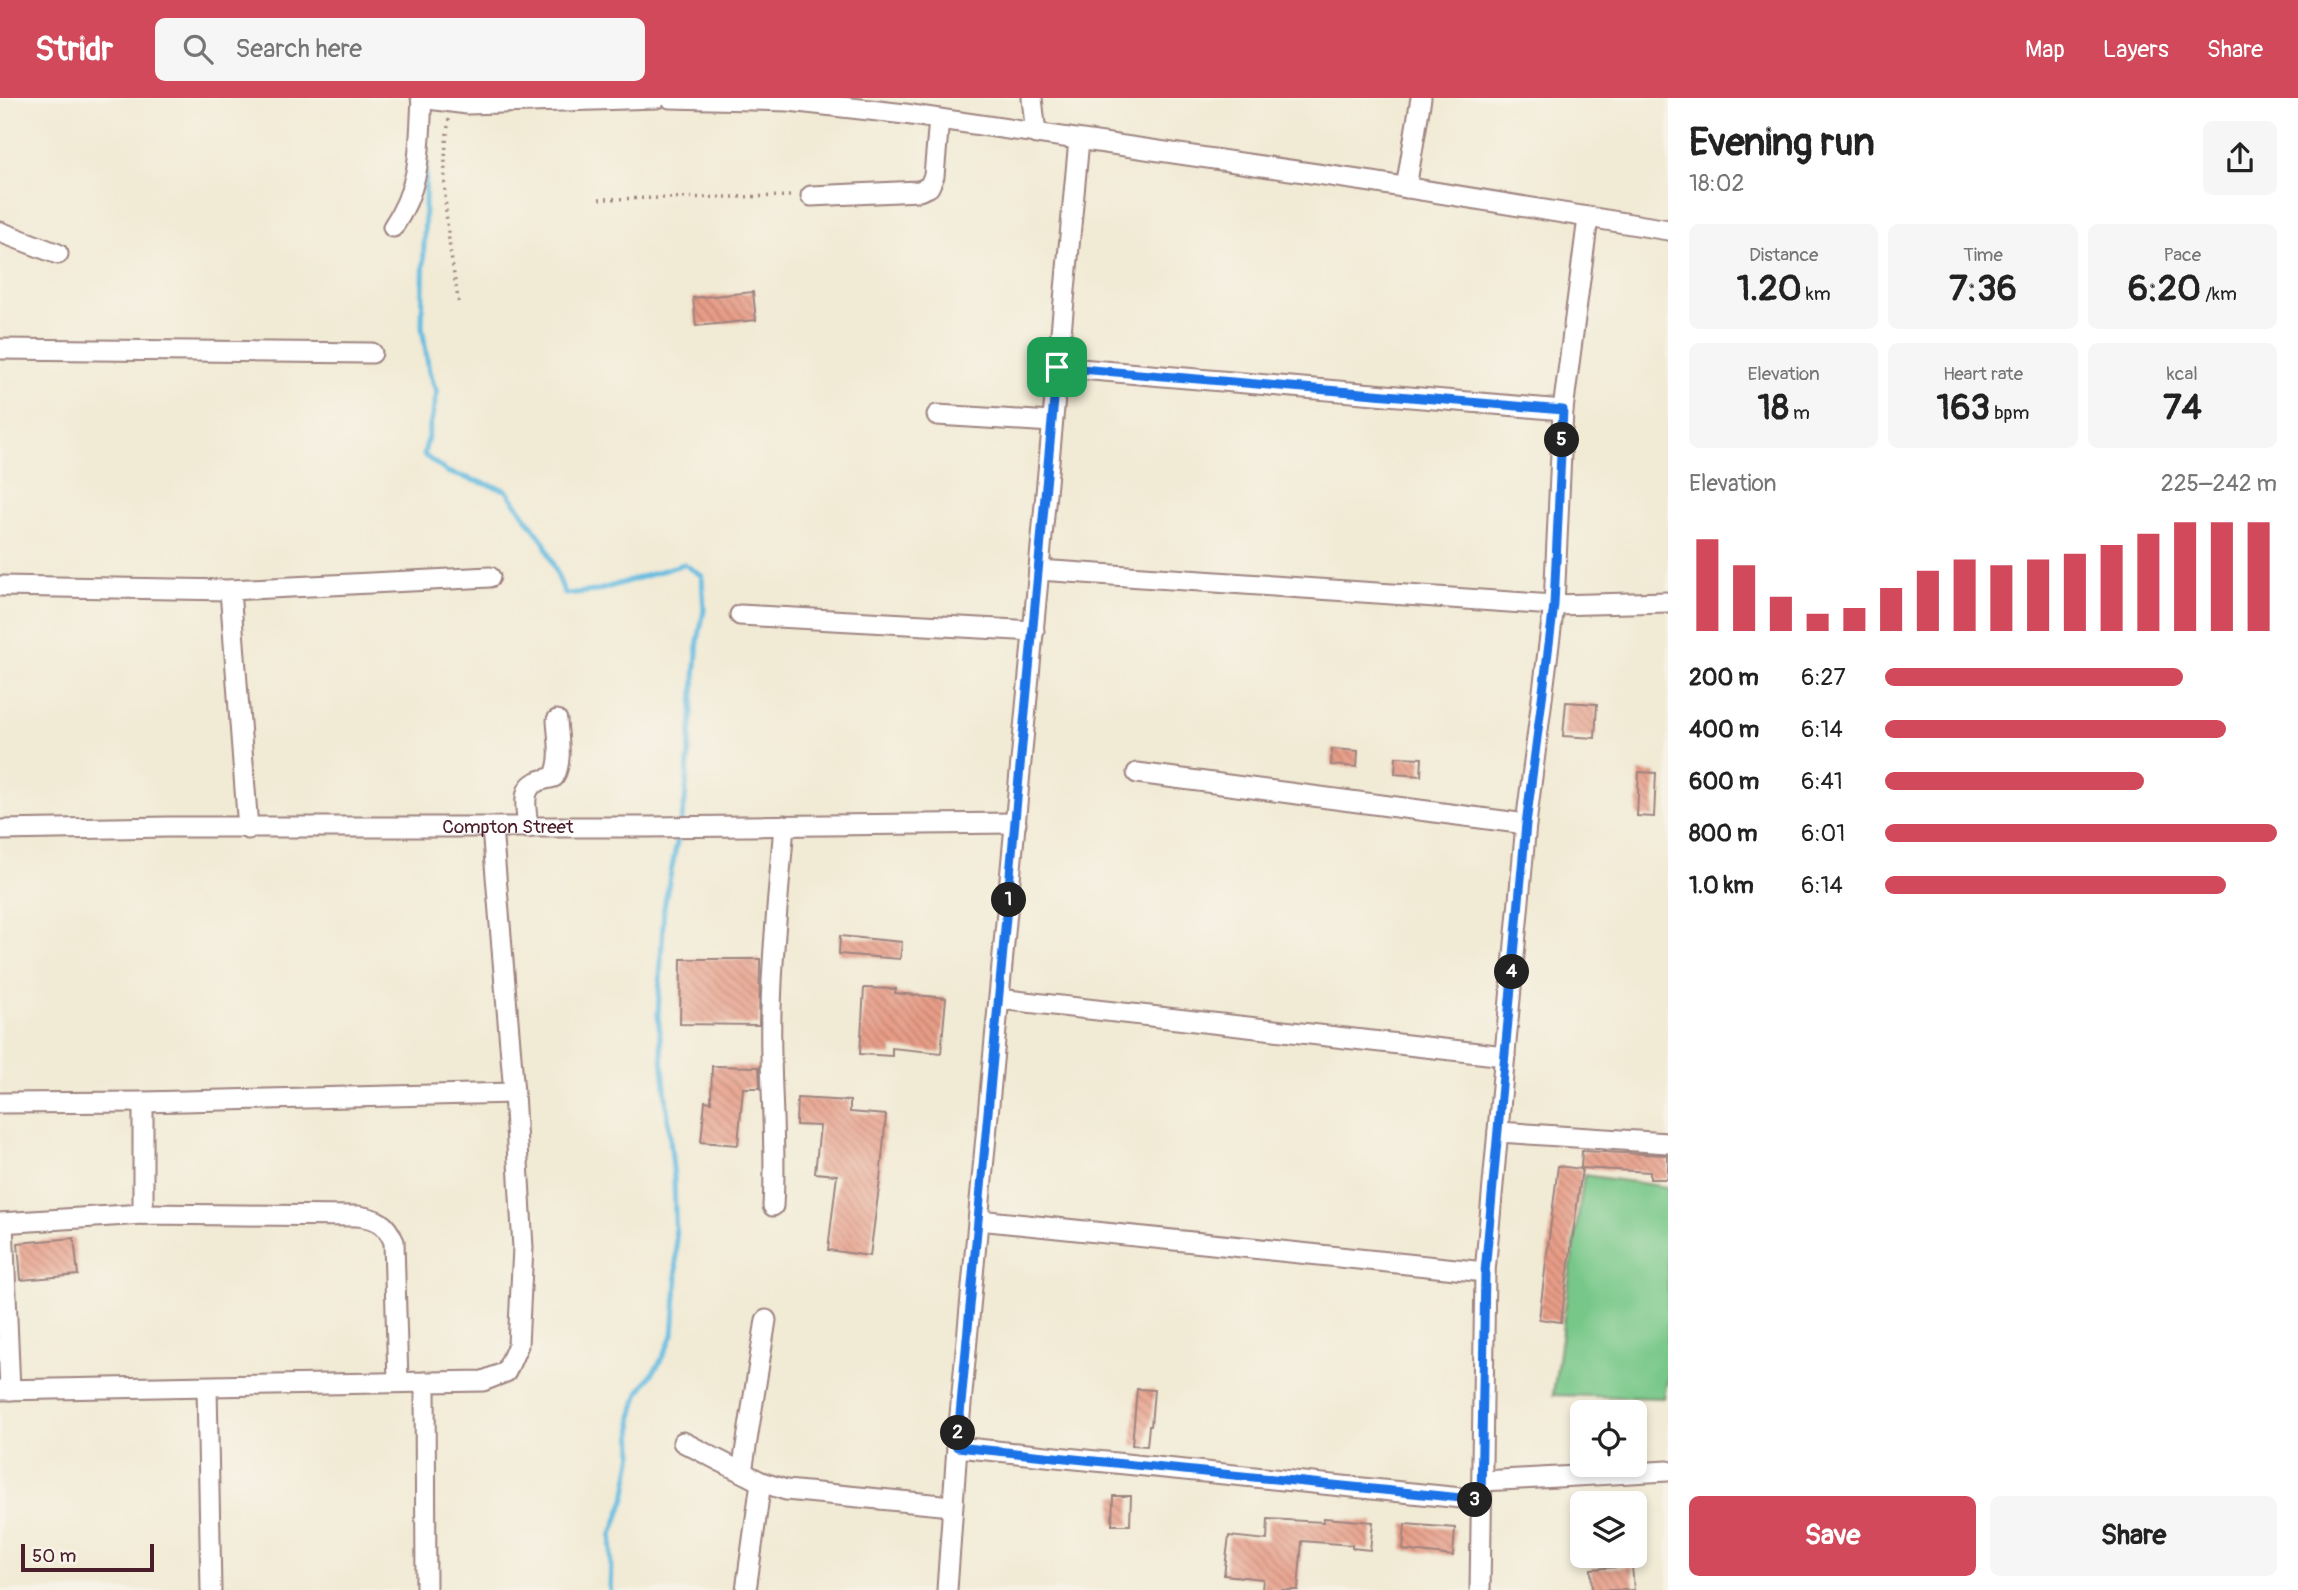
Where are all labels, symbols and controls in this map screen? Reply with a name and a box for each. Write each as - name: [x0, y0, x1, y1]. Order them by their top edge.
- search box: [155, 18, 645, 81]
- text: Stridr: [35, 29, 113, 70]
- icon: search: [179, 30, 217, 68]
- text: Search here: [235, 33, 362, 65]
- text: Map: [2025, 35, 2065, 64]
- text: Layers: [2103, 35, 2169, 64]
- text: Share: [2207, 35, 2263, 64]
- text: Evening run: [1689, 119, 1875, 167]
- button: share: [2203, 121, 2277, 195]
- text: 18:02: [1689, 169, 1744, 198]
- text: Distance: [1749, 243, 1818, 267]
- text: Time: [1963, 243, 2003, 267]
- text: Pace: [2164, 243, 2201, 267]
- text: 1.20: [1737, 267, 1802, 311]
- text: 7:36: [1949, 267, 2017, 311]
- text: 6:20: [2128, 267, 2201, 311]
- text: km: [1802, 282, 1831, 306]
- text: /km: [2201, 282, 2237, 306]
- pin: [1027, 337, 1087, 397]
- icon: arrive: [1038, 348, 1076, 386]
- text: Elevation: [1747, 362, 1820, 386]
- text: Heart rate: [1943, 362, 2023, 386]
- text: kcal: [2167, 362, 2198, 386]
- text: 18: [1758, 386, 1789, 430]
- text: 163: [1937, 386, 1990, 430]
- text: 74: [2163, 386, 2202, 430]
- text: m: [1789, 401, 1810, 425]
- text: bpm: [1990, 401, 2029, 425]
- pin: 5: [1544, 422, 1580, 458]
- text: 5: [1556, 427, 1567, 451]
- text: Elevation: [1689, 469, 1777, 498]
- text: 225–242 m: [2161, 469, 2277, 498]
- text: 200 m: [1689, 663, 1759, 692]
- text: 6:27: [1801, 663, 1846, 692]
- text: 400 m: [1689, 715, 1759, 744]
- text: 6:14: [1801, 715, 1843, 744]
- text: 600 m: [1689, 767, 1759, 796]
- text: 6:41: [1801, 767, 1843, 796]
- street label: Compton Street: [442, 815, 574, 839]
- text: 800 m: [1689, 819, 1757, 848]
- text: 6:01: [1801, 819, 1845, 848]
- text: 1.0 km: [1689, 871, 1754, 900]
- text: 6:14: [1801, 871, 1843, 900]
- pin: 1: [992, 882, 1026, 918]
- text: 1: [1005, 887, 1012, 911]
- pin: 4: [1494, 954, 1530, 990]
- text: 4: [1506, 959, 1517, 983]
- map controls: [1570, 1400, 1647, 1568]
- button: locate: [1570, 1400, 1647, 1477]
- pin: 2: [940, 1416, 976, 1450]
- text: 2: [952, 1420, 963, 1444]
- pin: 3: [1458, 1482, 1492, 1518]
- text: 3: [1469, 1487, 1480, 1511]
- button: layers: [1570, 1491, 1647, 1568]
- button: Save: [1689, 1496, 1976, 1576]
- button: Share: [1990, 1496, 2277, 1576]
- scale bar: [21, 1541, 154, 1573]
- text: 50 m: [32, 1544, 76, 1568]

